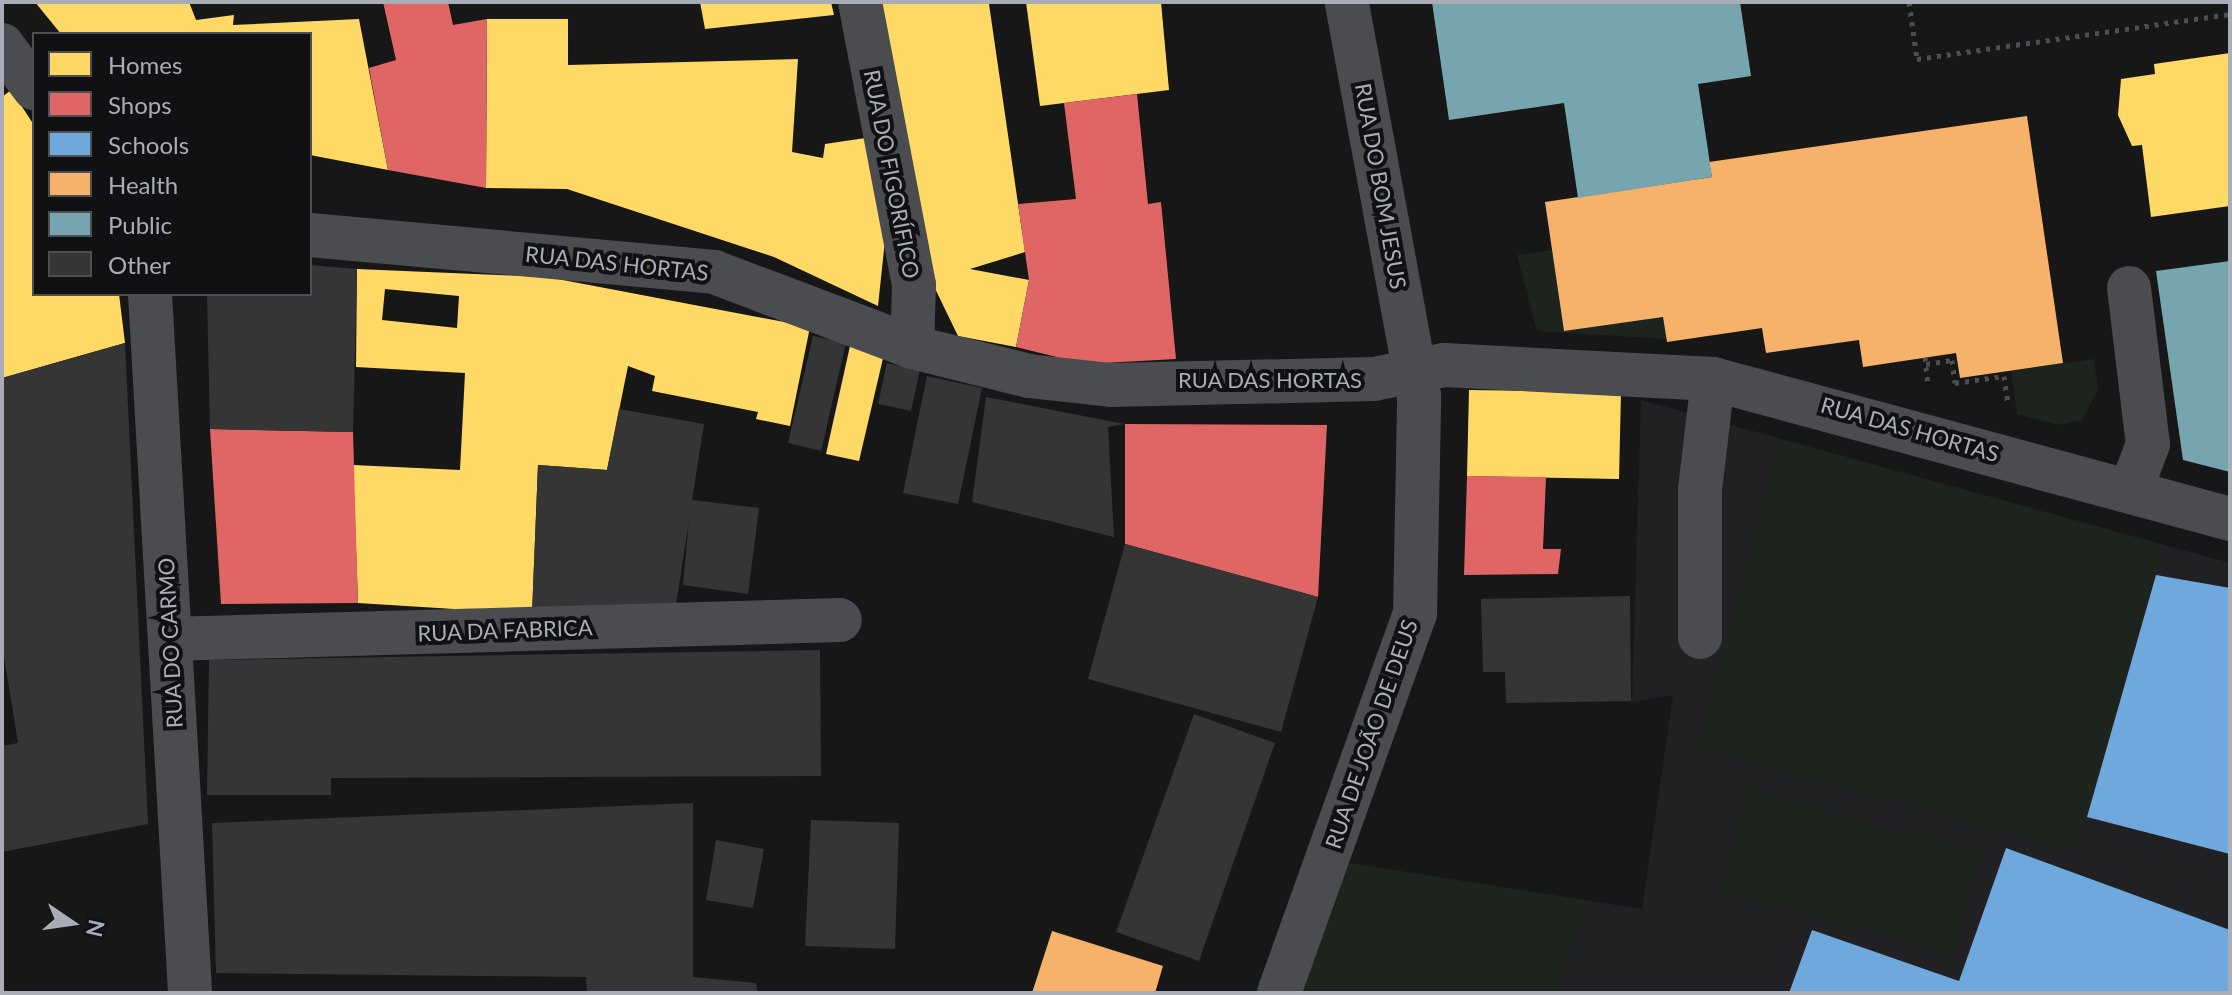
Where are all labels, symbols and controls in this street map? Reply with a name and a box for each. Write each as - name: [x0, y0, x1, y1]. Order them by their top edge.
- legend: [32, 32, 312, 296]
- text: Homes: [108, 50, 182, 79]
- street label: RUA DO FIGORÍFICO: [859, 67, 925, 281]
- street label: RUA DO BOM JESUS: [1350, 80, 1412, 292]
- text: Shops: [108, 90, 172, 119]
- text: Schools: [108, 130, 189, 159]
- text: Health: [108, 170, 178, 199]
- text: Public: [108, 210, 172, 239]
- street label: RUA DAS HORTAS: [524, 240, 710, 286]
- text: Other: [108, 250, 171, 279]
- street label: RUA DAS HORTAS: [1178, 367, 1362, 393]
- street label: RUA DAS HORTAS: [1818, 391, 2002, 467]
- street label: RUA DO CARMO: [152, 557, 188, 729]
- street label: RUA DA FABRICA: [416, 614, 594, 646]
- street label: RUA DE JOÃO DE DEUS: [1319, 615, 1423, 853]
- north arrow: [32, 883, 112, 963]
- text: N: [81, 917, 111, 940]

